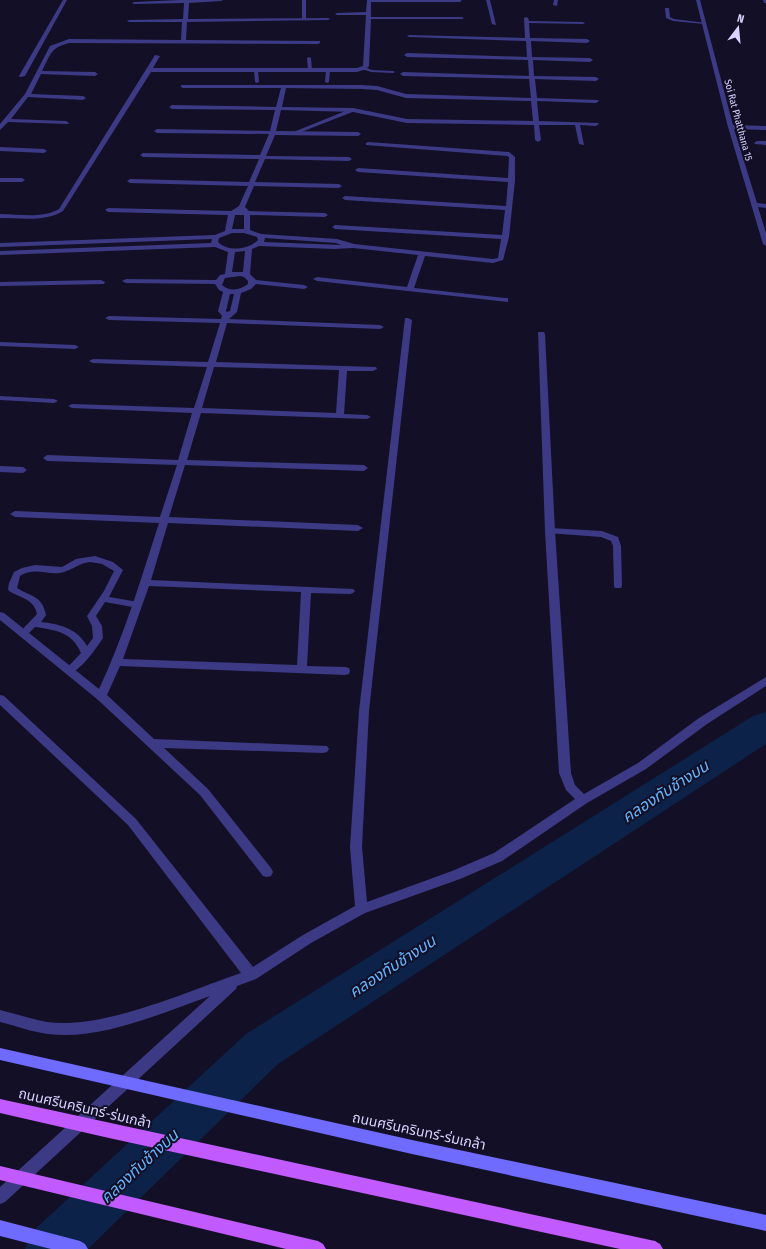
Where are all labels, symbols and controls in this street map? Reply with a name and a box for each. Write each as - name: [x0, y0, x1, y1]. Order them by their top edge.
- north arrow: [718, 8, 758, 48]
- text: N: [736, 12, 746, 26]
- street label: Soi Rat Phatthana 15: [721, 78, 755, 163]
- water label: คลองทับช้างบน: [618, 756, 713, 826]
- water label: คลองทับช้างบน: [345, 931, 440, 1001]
- street label: ถนนศรีนครินทร์-ร่มเกล้า: [17, 1085, 153, 1132]
- street label: ถนนศรีนครินทร์-ร่มเกล้า: [351, 1109, 487, 1154]
- water label: คลองทับช้างบน: [96, 1125, 183, 1207]

